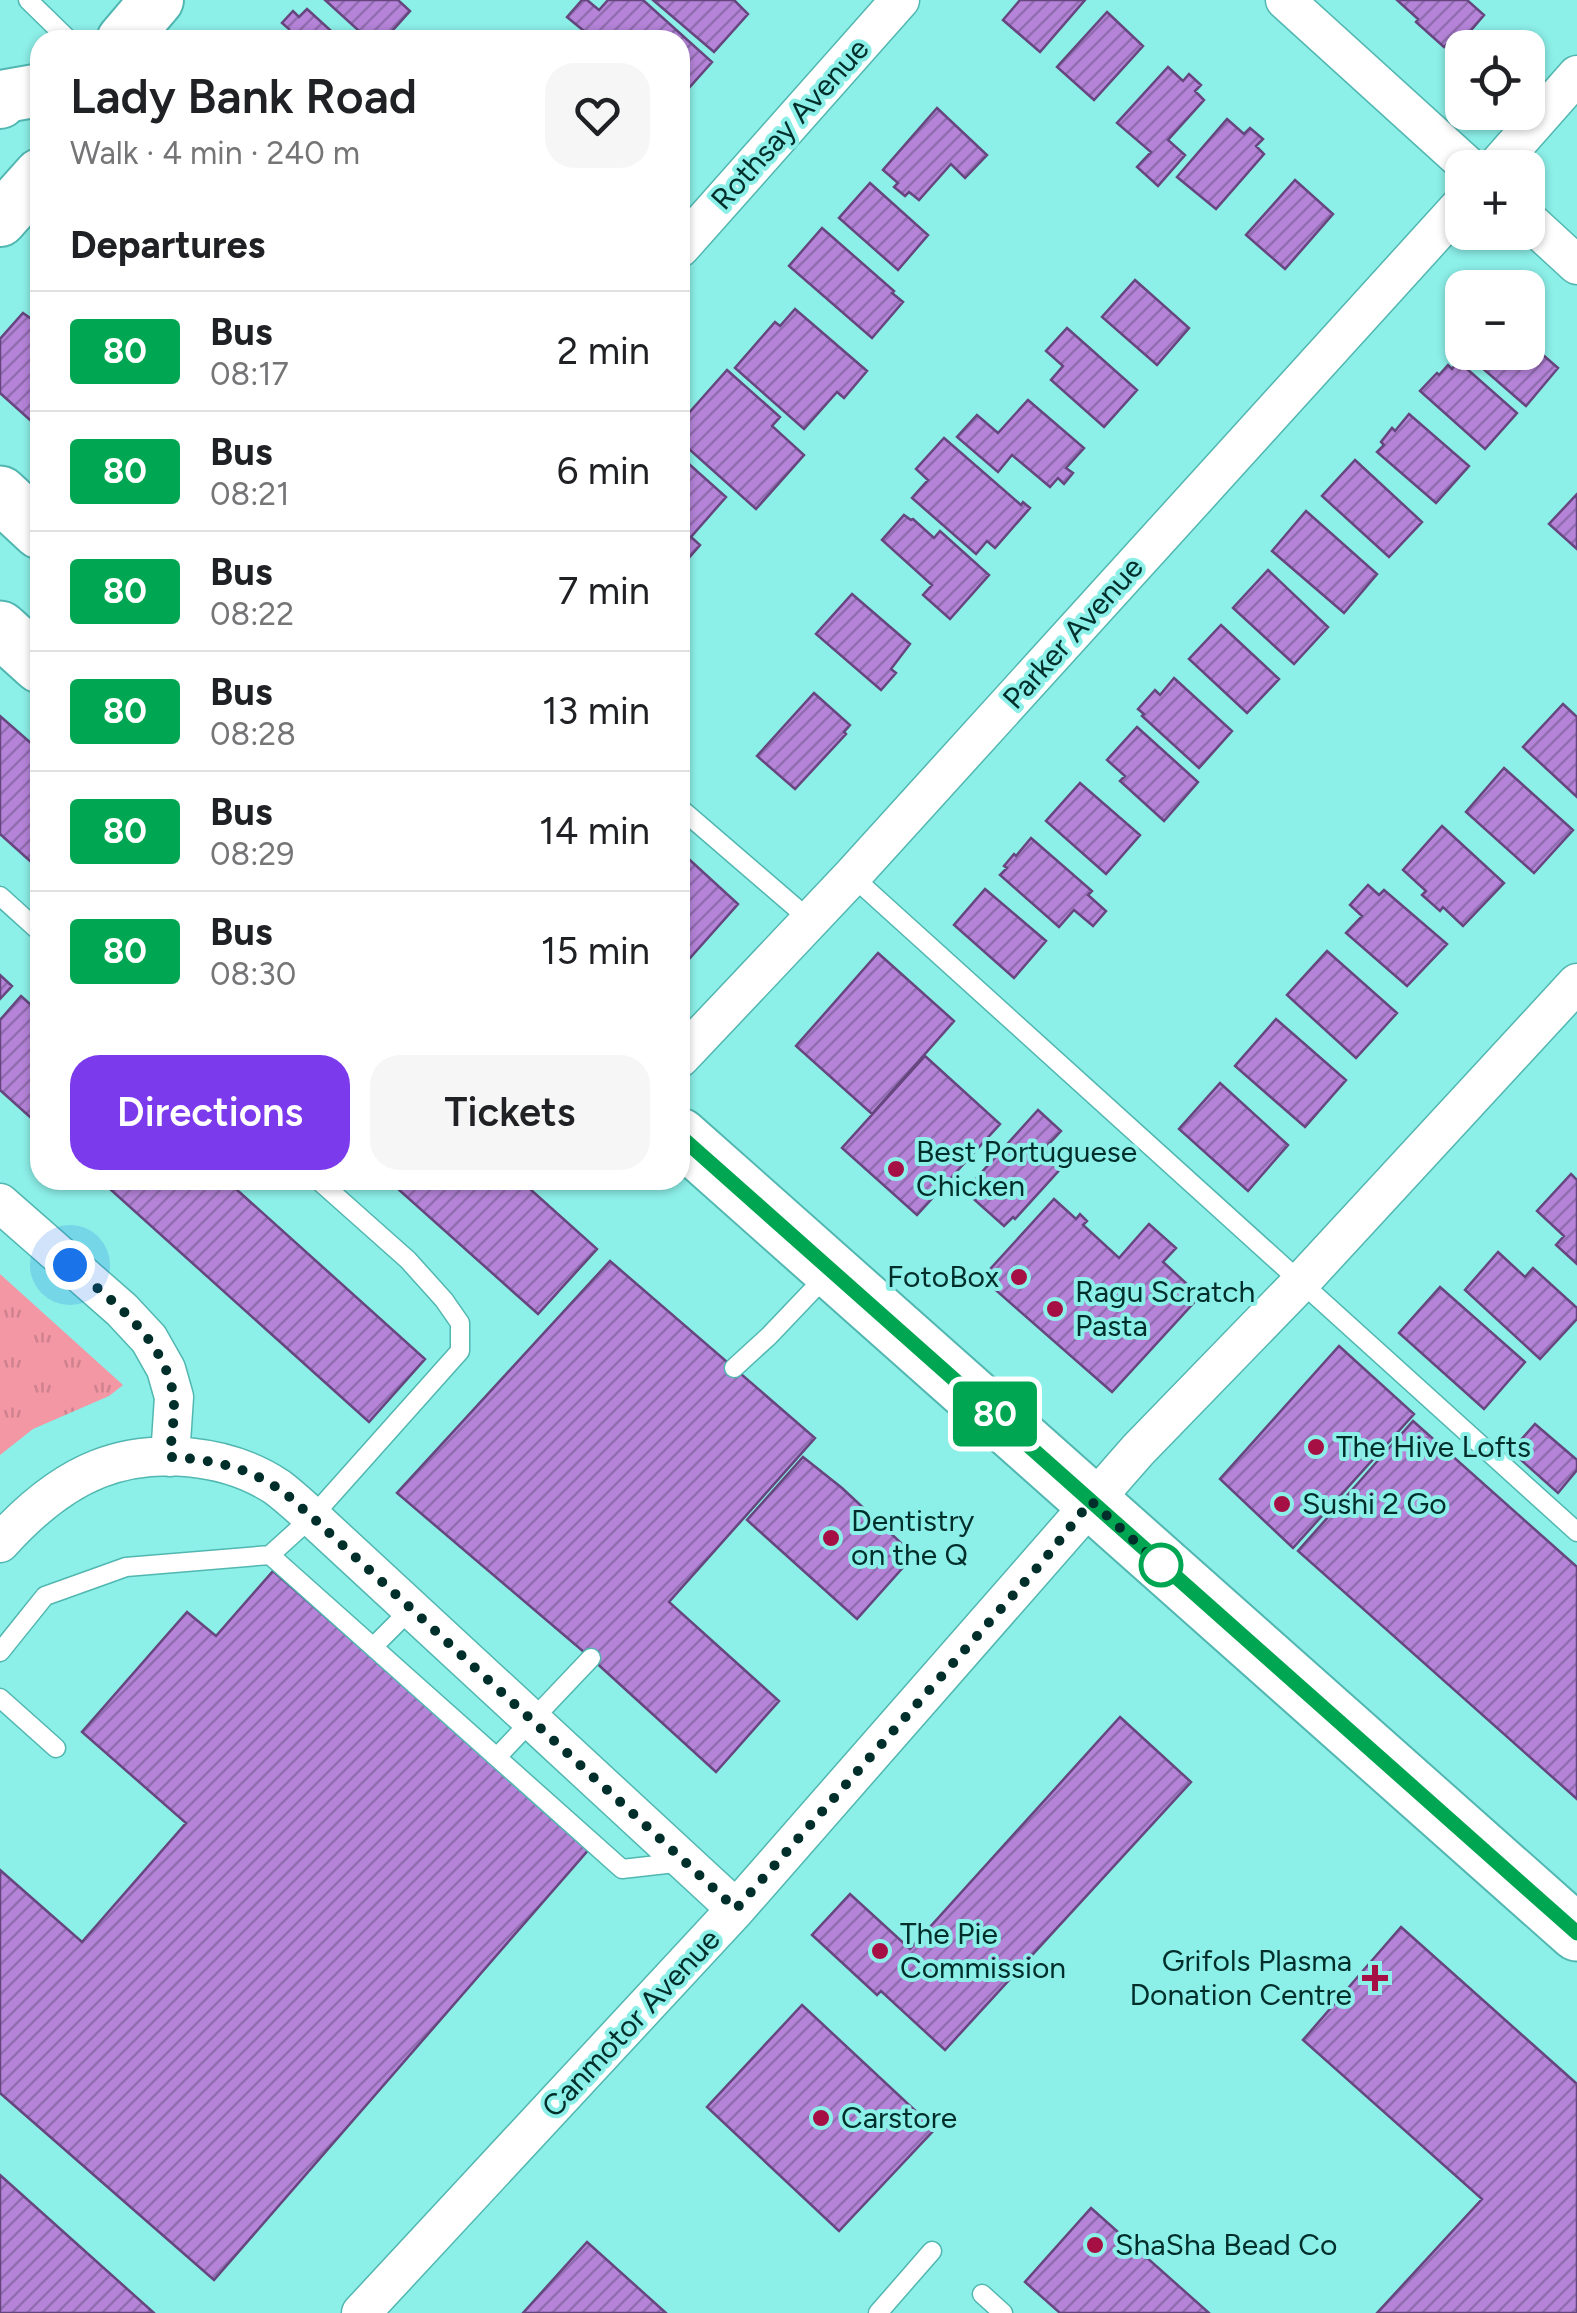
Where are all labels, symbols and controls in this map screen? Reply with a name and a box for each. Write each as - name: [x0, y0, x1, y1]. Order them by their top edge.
- street label: Rothsay Avenue: [703, 30, 876, 217]
- map controls: [1445, 30, 1545, 370]
- button: locate: [1445, 30, 1545, 130]
- button: heart: [545, 63, 650, 168]
- text: Lady Bank Road: [70, 67, 417, 125]
- text: Walk · 4 min · 240 m: [70, 134, 360, 172]
- button: +: [1445, 150, 1545, 250]
- text: Departures: [70, 222, 265, 268]
- button: −: [1445, 270, 1545, 370]
- text: Bus: [210, 309, 273, 355]
- text: 2 min: [557, 328, 650, 374]
- text: 80: [103, 330, 147, 372]
- text: 08:17: [210, 355, 289, 393]
- text: Bus: [210, 429, 273, 475]
- text: 6 min: [557, 448, 650, 494]
- text: 80: [103, 450, 147, 492]
- text: 08:21: [210, 475, 289, 513]
- text: Bus: [210, 549, 273, 595]
- street label: Parker Avenue: [995, 549, 1151, 716]
- text: 7 min: [558, 568, 650, 614]
- text: 80: [103, 570, 147, 612]
- text: 08:22: [210, 595, 294, 633]
- text: Bus: [210, 669, 273, 715]
- text: 13 min: [542, 688, 650, 734]
- text: 80: [103, 690, 147, 732]
- text: 08:28: [210, 715, 296, 753]
- text: Bus: [210, 789, 273, 835]
- text: 14 min: [539, 808, 650, 854]
- text: 80: [103, 810, 147, 852]
- text: 08:29: [210, 835, 294, 873]
- text: Bus: [210, 909, 273, 955]
- text: 15 min: [541, 928, 650, 974]
- text: 80: [103, 930, 147, 972]
- text: 08:30: [210, 955, 296, 993]
- button: Directions: [70, 1055, 350, 1170]
- button: Tickets: [370, 1055, 650, 1170]
- place label: Best Portuguese Chicken: [916, 1133, 1137, 1204]
- marker: Best Portuguese Chicken: [885, 1158, 907, 1180]
- your location: [45, 1240, 95, 1290]
- place label: FotoBox: [887, 1258, 999, 1295]
- marker: FotoBox: [1008, 1266, 1030, 1288]
- place label: Ragu Scratch Pasta: [1075, 1273, 1255, 1344]
- marker: Ragu Scratch Pasta: [1044, 1298, 1066, 1320]
- line badge: 80: [950, 1382, 1040, 1446]
- text: 80: [973, 1393, 1017, 1435]
- place label: The Hive Lofts: [1336, 1428, 1531, 1465]
- marker: The Hive Lofts: [1305, 1436, 1327, 1458]
- place label: Sushi 2 Go: [1302, 1485, 1447, 1522]
- marker: Sushi 2 Go: [1271, 1493, 1293, 1515]
- place label: Dentistry on the Q: [851, 1502, 975, 1573]
- marker: Dentistry on the Q: [820, 1527, 842, 1549]
- unlabelled marker: [1140, 1544, 1182, 1586]
- place label: The Pie Commission: [900, 1915, 1066, 1986]
- street label: Canmotor Avenue: [534, 1921, 727, 2125]
- marker: The Pie Commission: [869, 1940, 891, 1962]
- place label: Grifols Plasma Donation Centre: [1129, 1942, 1352, 2013]
- marker: Grifols Plasma Donation Centre: [1362, 1965, 1388, 1991]
- place label: Carstore: [841, 2099, 957, 2136]
- marker: Carstore: [810, 2107, 832, 2129]
- place label: ShaSha Bead Co: [1115, 2226, 1337, 2263]
- marker: ShaSha Bead Co: [1084, 2234, 1106, 2256]

